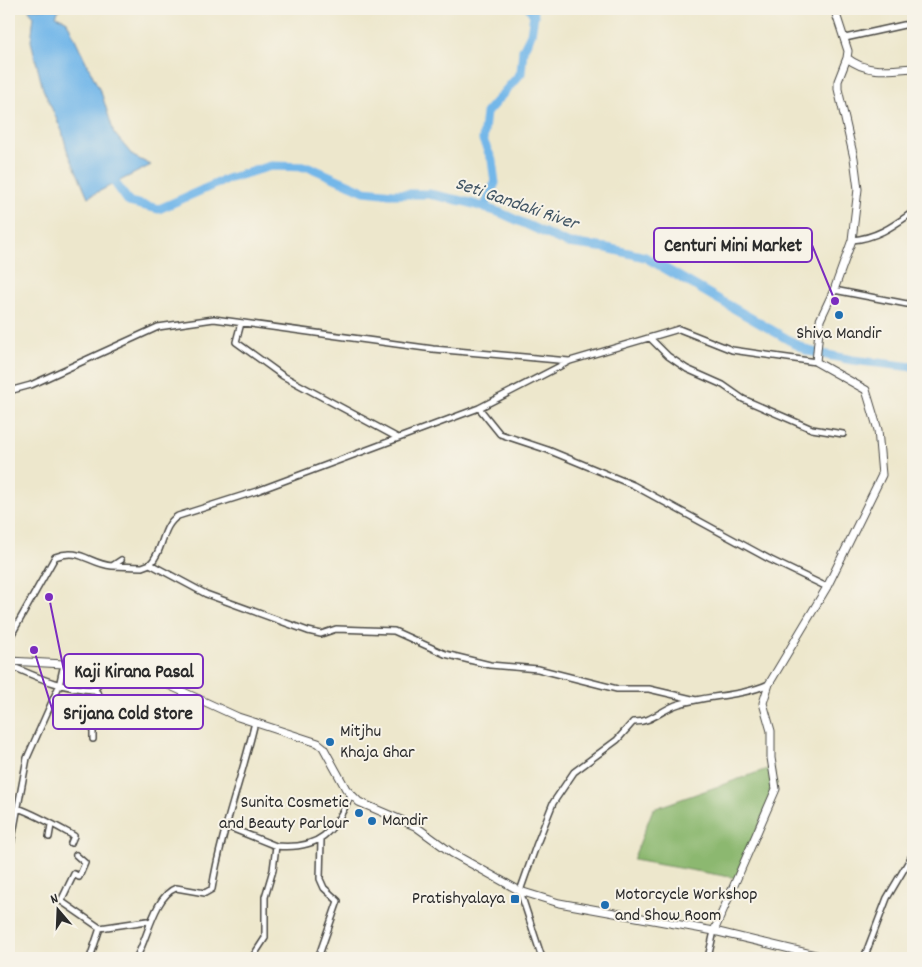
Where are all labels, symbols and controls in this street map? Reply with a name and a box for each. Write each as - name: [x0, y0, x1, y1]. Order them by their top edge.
- water label: Seti Gandaki River: [451, 171, 583, 239]
- callout: Centuri Mini Market: [654, 228, 812, 262]
- text: Centuri Mini Market: [664, 234, 802, 261]
- marker: Shiva Mandir: [833, 309, 845, 321]
- place label: Shiva Mandir: [796, 322, 882, 347]
- callout: Kaji Kirana Pasal: [64, 654, 203, 688]
- text: Kaji Kirana Pasal: [74, 660, 194, 687]
- callout: Srijana Cold Store: [53, 695, 203, 729]
- text: Srijana Cold Store: [63, 702, 193, 729]
- place label: Mitjhu Khaja Ghar: [340, 720, 415, 766]
- marker: Mitjhu Khaja Ghar: [324, 736, 336, 748]
- place label: Sunita Cosmetic and Beauty Parlour: [219, 791, 349, 837]
- marker: Sunita Cosmetic and Beauty Parlour: [353, 807, 365, 819]
- place label: Mandir: [382, 809, 428, 834]
- marker: Mandir: [366, 815, 378, 827]
- place label: Motorcycle Workshop and Show Room: [615, 883, 758, 929]
- north arrow: [32, 884, 82, 934]
- place label: Pratishyalaya: [412, 887, 506, 912]
- text: N: [48, 889, 61, 910]
- marker: Pratishyalaya: [509, 893, 521, 905]
- marker: Motorcycle Workshop and Show Room: [599, 899, 611, 911]

